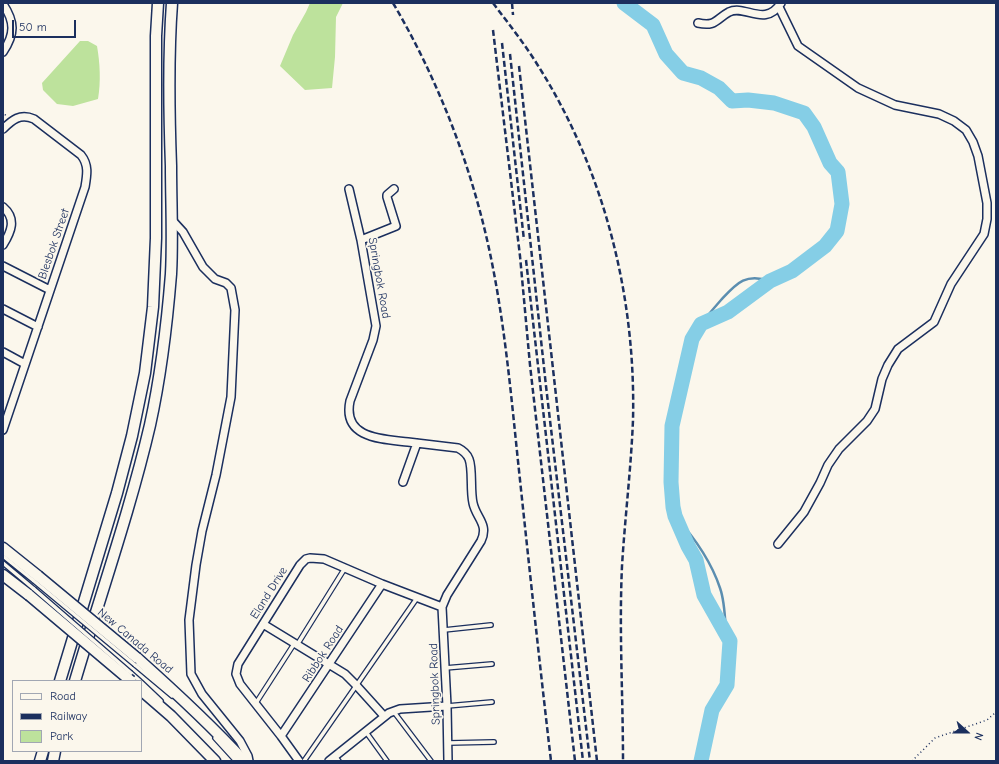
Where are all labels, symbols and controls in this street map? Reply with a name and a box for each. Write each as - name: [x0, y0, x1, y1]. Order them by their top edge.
- scale bar: [14, 12, 78, 38]
- text: 50 m: [19, 20, 47, 34]
- street label: Blesbok Street: [35, 207, 73, 281]
- street label: Springbok Road: [365, 236, 393, 320]
- street label: Eland Drive: [247, 564, 291, 622]
- street label: New Canada Road: [94, 605, 176, 677]
- street label: Ribbok Road: [299, 623, 347, 685]
- street label: Springbok Road: [426, 643, 444, 725]
- legend: [12, 680, 142, 752]
- text: Road: [50, 689, 76, 703]
- text: Railway: [50, 709, 87, 723]
- north arrow: [947, 712, 987, 752]
- text: Park: [50, 729, 73, 743]
- text: N: [971, 731, 986, 742]

